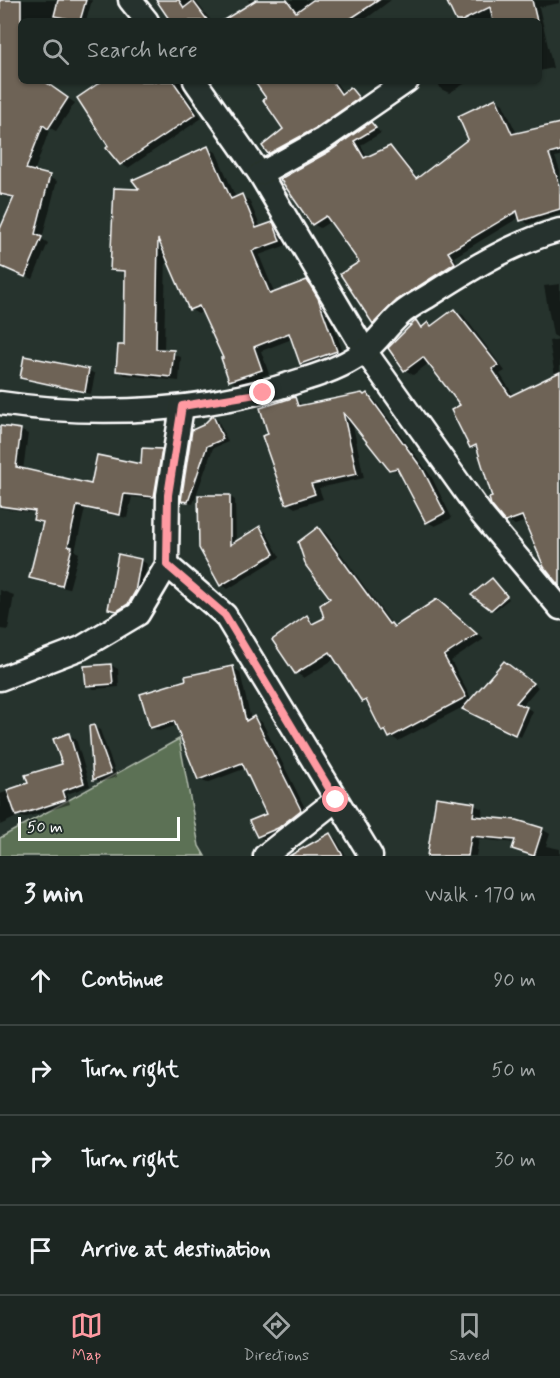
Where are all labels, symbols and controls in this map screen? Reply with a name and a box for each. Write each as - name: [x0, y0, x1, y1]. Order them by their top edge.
- search box: [18, 18, 542, 84]
- icon: search: [39, 35, 72, 68]
- text: Search here: [87, 37, 198, 65]
- route end: [249, 379, 275, 405]
- route start: [322, 786, 348, 812]
- scale bar: [18, 814, 180, 842]
- text: 50 m: [27, 817, 63, 838]
- text: 3 min: [24, 878, 84, 912]
- text: Walk · 170 m: [425, 882, 536, 909]
- icon: ahead: [24, 964, 57, 997]
- text: Continue: [81, 966, 163, 994]
- text: 90 m: [493, 967, 536, 994]
- icon: right: [24, 1054, 57, 1087]
- text: Turn right: [81, 1056, 179, 1084]
- text: 50 m: [491, 1057, 536, 1084]
- icon: right: [24, 1144, 57, 1177]
- text: Turn right: [81, 1146, 179, 1174]
- text: 30 m: [494, 1147, 536, 1174]
- icon: arrive: [24, 1234, 57, 1267]
- text: Arrive at destination: [81, 1236, 271, 1264]
- tab: Map: [70, 1309, 103, 1366]
- tab: Directions: [243, 1309, 309, 1366]
- tab: Saved: [449, 1309, 490, 1366]

